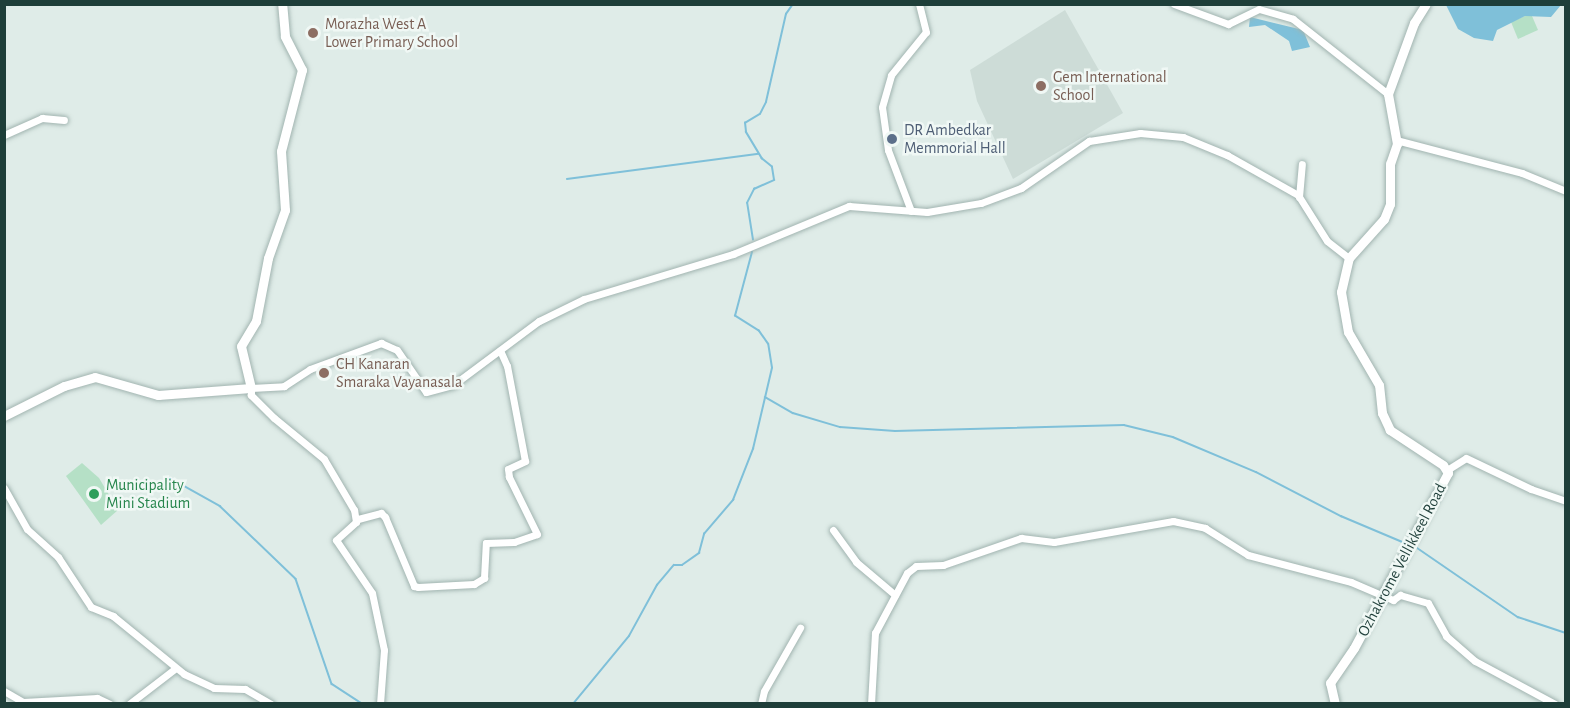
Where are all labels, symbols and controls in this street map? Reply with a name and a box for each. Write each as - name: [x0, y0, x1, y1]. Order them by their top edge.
- place label: Morazha West A Lower Primary School: [325, 14, 458, 52]
- marker: Morazha West A Lower Primary School: [306, 26, 320, 40]
- place label: Gem International School: [1053, 67, 1167, 105]
- marker: Gem International School: [1034, 79, 1048, 93]
- place label: DR Ambedkar Memmorial Hall: [904, 120, 1006, 158]
- marker: DR Ambedkar Memmorial Hall: [885, 132, 899, 146]
- place label: CH Kanaran Smaraka Vayanasala: [336, 354, 462, 392]
- marker: CH Kanaran Smaraka Vayanasala: [317, 366, 331, 380]
- place label: Municipality Mini Stadium: [106, 475, 190, 513]
- street label: Ozhakrome Vellikkeel Road: [1354, 480, 1450, 640]
- marker: Municipality Mini Stadium: [87, 487, 101, 501]

